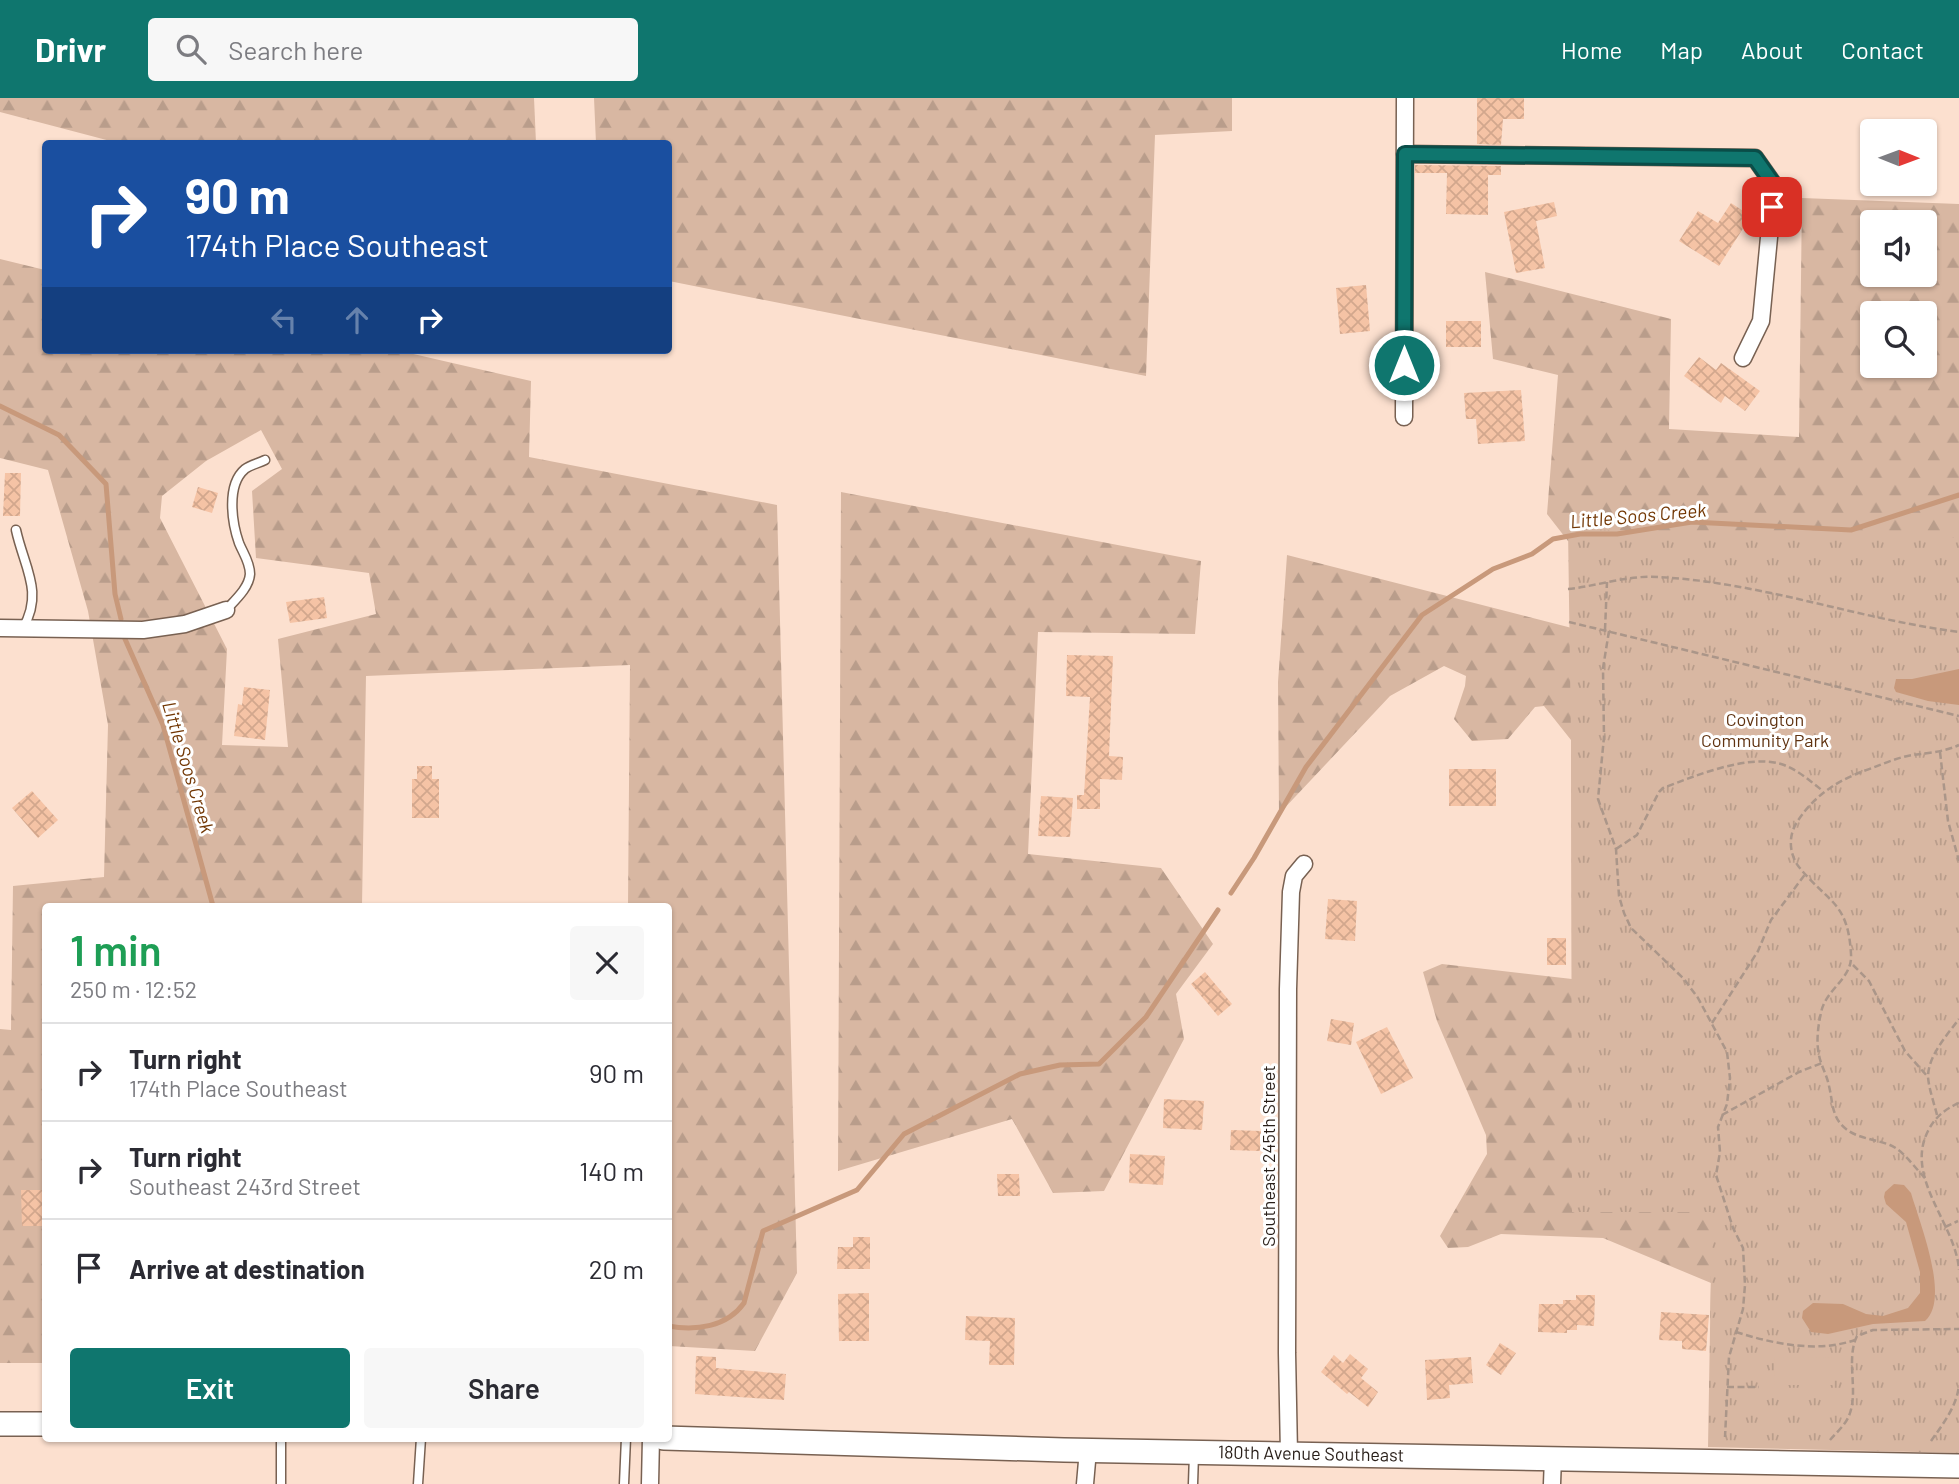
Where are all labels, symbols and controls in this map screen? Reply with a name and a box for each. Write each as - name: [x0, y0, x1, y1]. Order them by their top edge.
- search box: [148, 18, 638, 81]
- text: Drivr: [35, 29, 106, 69]
- icon: search: [172, 30, 210, 68]
- text: Search here: [228, 34, 363, 65]
- text: Home: [1561, 35, 1622, 64]
- text: Map: [1660, 35, 1703, 64]
- text: About: [1741, 35, 1803, 64]
- text: Contact: [1841, 35, 1924, 64]
- north arrow: [1860, 119, 1937, 196]
- map controls: [1860, 119, 1937, 378]
- text: 90 m: [185, 165, 290, 224]
- icon: right: [70, 168, 161, 259]
- pin: [1742, 177, 1802, 237]
- icon: arrive: [1753, 188, 1791, 226]
- button: sound: [1860, 210, 1937, 287]
- text: 174th Place Southeast: [185, 225, 489, 263]
- icon: left: [265, 301, 303, 339]
- icon: ahead: [338, 301, 376, 339]
- icon: right: [411, 301, 449, 339]
- button: search: [1860, 301, 1937, 378]
- position arrow: [1367, 328, 1441, 402]
- water label: Little Soos Creek: [1569, 498, 1708, 532]
- water label: Little Soos Creek: [158, 698, 220, 836]
- park label: Covington Community Park: [1701, 708, 1829, 751]
- text: 1 min: [70, 924, 162, 974]
- button: close: [570, 926, 644, 1000]
- text: 250 m · 12:52: [70, 975, 197, 1003]
- text: Turn right: [129, 1043, 242, 1074]
- icon: right: [70, 1053, 108, 1091]
- text: 90 m: [589, 1057, 644, 1088]
- street label: Southeast 245th Street: [1257, 1065, 1279, 1247]
- text: 174th Place Southeast: [129, 1074, 348, 1102]
- text: Turn right: [129, 1141, 242, 1172]
- icon: right: [70, 1151, 108, 1189]
- text: 140 m: [579, 1155, 644, 1186]
- text: Southeast 243rd Street: [129, 1172, 361, 1200]
- icon: arrive: [70, 1249, 108, 1287]
- text: Arrive at destination: [129, 1253, 365, 1284]
- text: 20 m: [589, 1253, 644, 1284]
- button: Exit: [70, 1348, 350, 1428]
- button: Share: [364, 1348, 644, 1428]
- street label: 180th Avenue Southeast: [1218, 1440, 1404, 1466]

